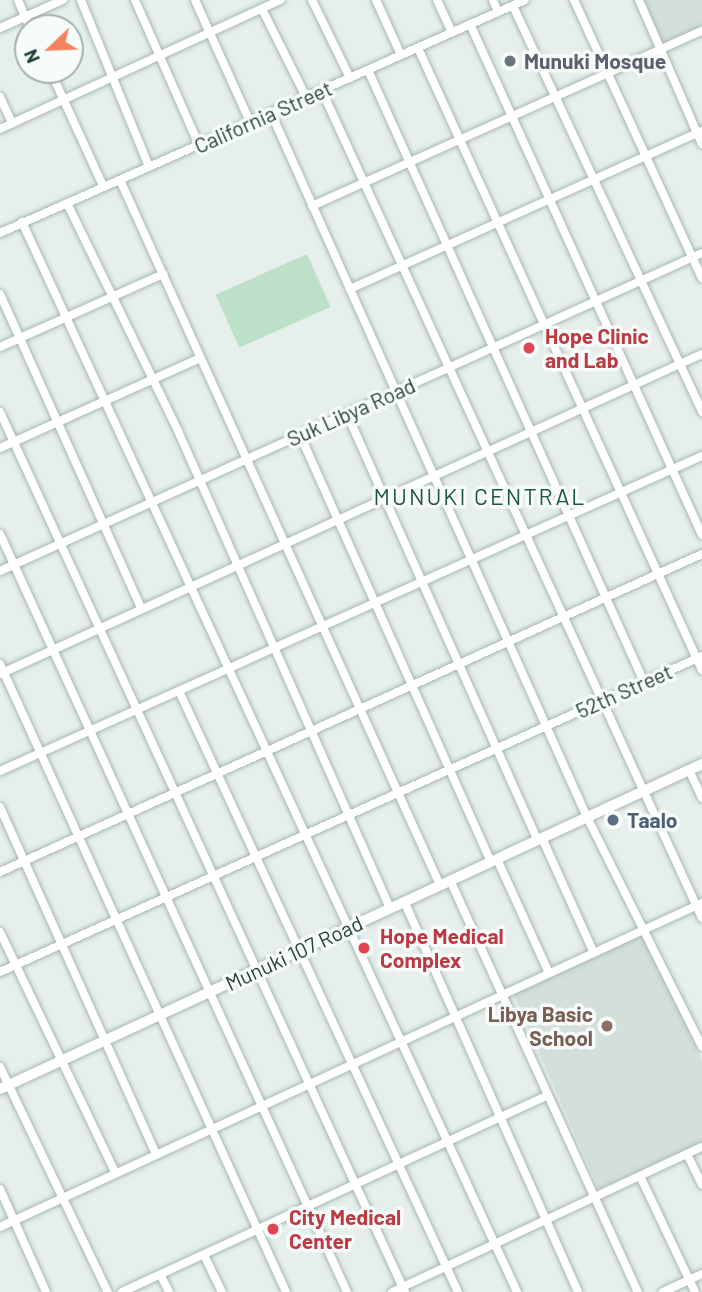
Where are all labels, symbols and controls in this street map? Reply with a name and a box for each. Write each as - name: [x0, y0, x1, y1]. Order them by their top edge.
- north arrow: [14, 14, 84, 84]
- text: N: [18, 46, 44, 67]
- place label: Munuki Mosque: [524, 48, 666, 74]
- marker: Munuki Mosque: [502, 53, 518, 69]
- street label: California Street: [190, 75, 336, 159]
- place label: Hope Clinic and Lab: [545, 323, 649, 373]
- marker: Hope Clinic and Lab: [519, 338, 539, 358]
- street label: Suk Libya Road: [283, 373, 419, 451]
- district label: MUNUKI CENTRAL: [375, 482, 585, 510]
- street label: 52th Street: [572, 659, 676, 723]
- place label: Taalo: [627, 807, 678, 833]
- marker: Taalo: [605, 812, 621, 828]
- street label: Munuki 107 Road: [221, 910, 367, 996]
- place label: Hope Medical Complex: [380, 923, 504, 973]
- marker: Hope Medical Complex: [354, 938, 374, 958]
- place label: Libya Basic School: [488, 1001, 593, 1051]
- marker: Libya Basic School: [599, 1018, 615, 1034]
- place label: City Medical Center: [289, 1204, 401, 1254]
- marker: City Medical Center: [263, 1219, 283, 1239]

